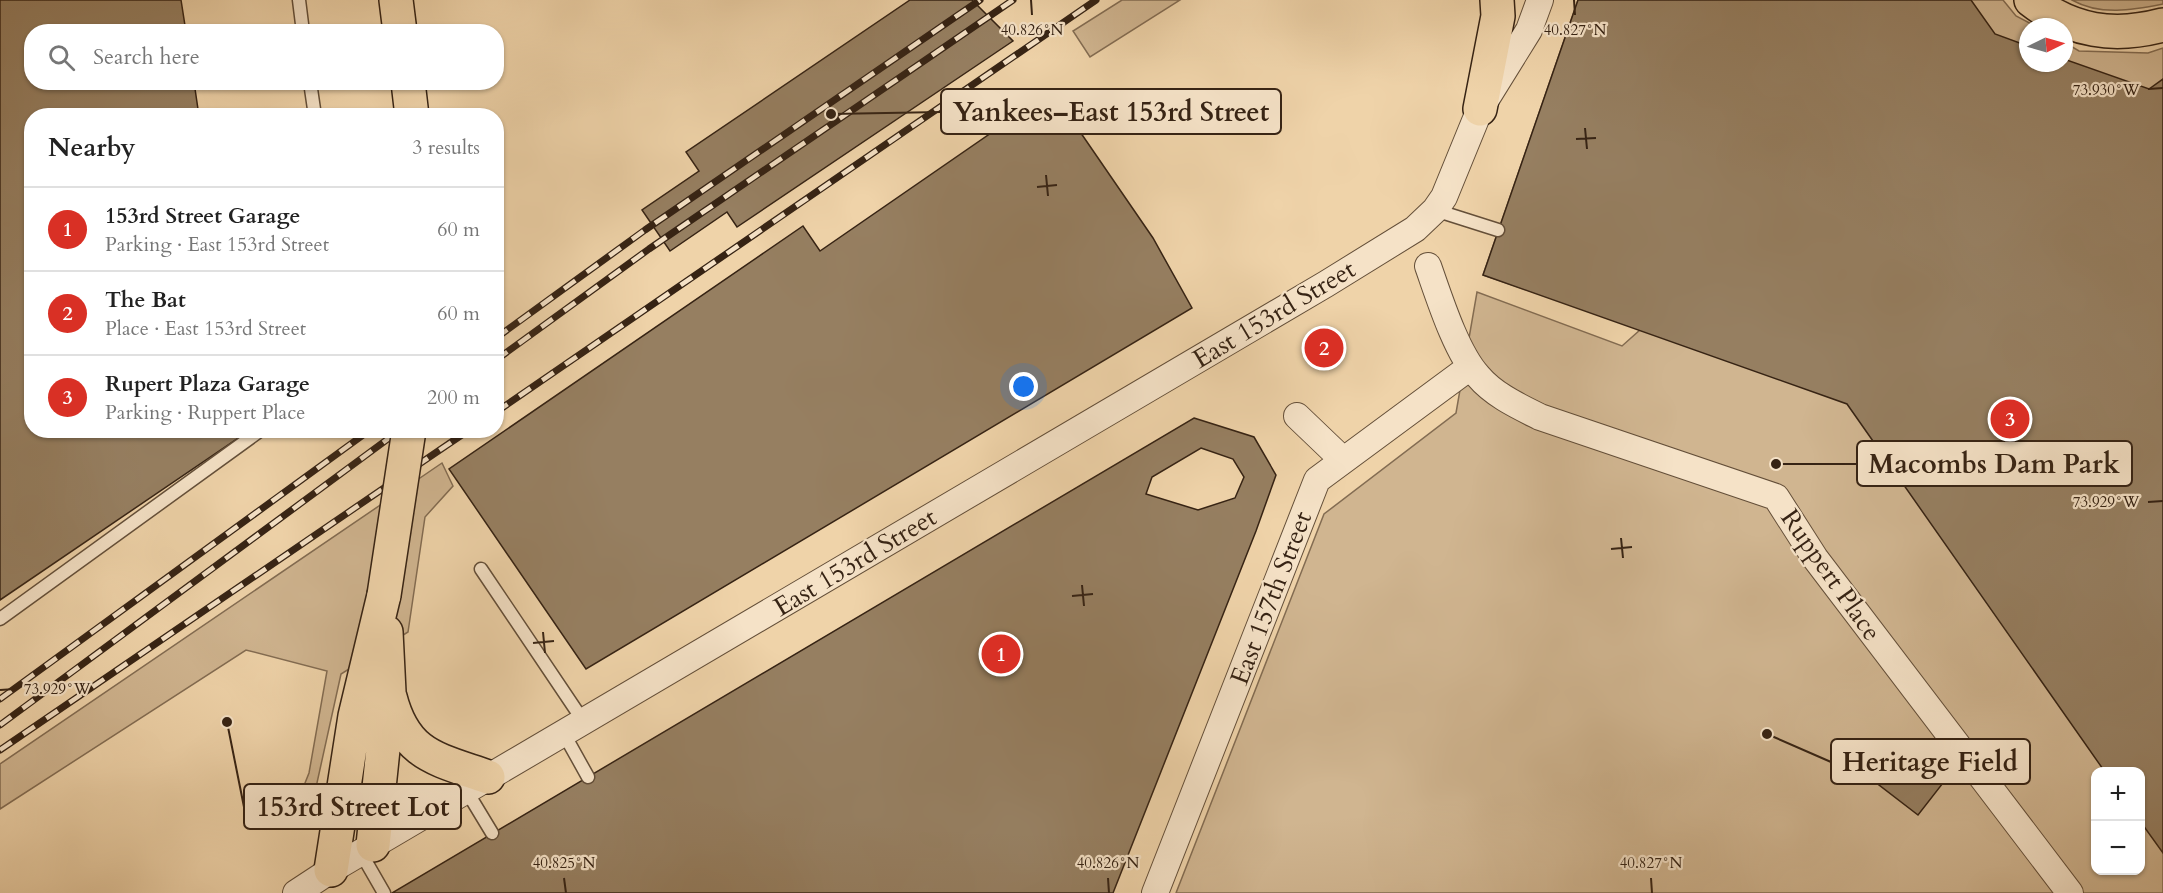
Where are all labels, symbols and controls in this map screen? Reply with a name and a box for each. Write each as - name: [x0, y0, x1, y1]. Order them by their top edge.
- north arrow: [2019, 18, 2073, 72]
- text: 40.826°N: [1001, 20, 1064, 40]
- text: 40.827°N: [1544, 20, 1607, 40]
- search box: [24, 24, 504, 90]
- icon: search: [45, 41, 78, 74]
- text: Search here: [93, 42, 200, 72]
- text: 73.930°W: [2073, 80, 2140, 100]
- callout: Yankees–East 153rd Street: [941, 89, 1281, 134]
- text: Yankees–East 153rd Street: [953, 94, 1270, 131]
- text: Nearby: [48, 130, 136, 165]
- text: 3 results: [412, 134, 480, 161]
- text: 153rd Street Garage: [105, 201, 301, 231]
- text: 1: [62, 216, 73, 243]
- text: 60 m: [437, 216, 480, 243]
- text: Parking · East 153rd Street: [105, 231, 329, 258]
- street label: East 153rd Street: [1186, 252, 1362, 376]
- text: The Bat: [105, 285, 186, 315]
- text: 2: [62, 300, 73, 327]
- text: 60 m: [437, 300, 480, 327]
- text: Place · East 153rd Street: [105, 315, 306, 342]
- pin: 2: [1304, 326, 1344, 370]
- text: Rupert Plaza Garage: [105, 369, 310, 399]
- your location: [1009, 372, 1038, 401]
- text: 3: [62, 384, 73, 411]
- text: 200 m: [427, 384, 480, 411]
- pin: 3: [1990, 396, 2030, 442]
- text: Parking · Ruppert Place: [105, 399, 305, 426]
- callout: Macombs Dam Park: [1857, 441, 2132, 486]
- text: Macombs Dam Park: [1868, 446, 2120, 483]
- text: 73.929°W: [2073, 492, 2140, 512]
- street label: East 153rd Street: [767, 500, 943, 624]
- street label: Ruppert Place: [1773, 502, 1889, 648]
- street label: East 157th Street: [1222, 506, 1320, 690]
- pin: 1: [982, 632, 1020, 676]
- text: 73.929°W: [24, 679, 91, 699]
- callout: Heritage Field: [1831, 739, 2030, 784]
- text: Heritage Field: [1842, 744, 2018, 781]
- map controls: [2091, 767, 2145, 875]
- button: +: [2091, 767, 2145, 821]
- callout: 153rd Street Lot: [244, 784, 461, 829]
- text: 153rd Street Lot: [256, 789, 450, 826]
- button: −: [2091, 821, 2145, 875]
- text: 40.825°N: [533, 853, 596, 873]
- text: 40.826°N: [1077, 853, 1140, 873]
- text: 40.827°N: [1620, 853, 1683, 873]

